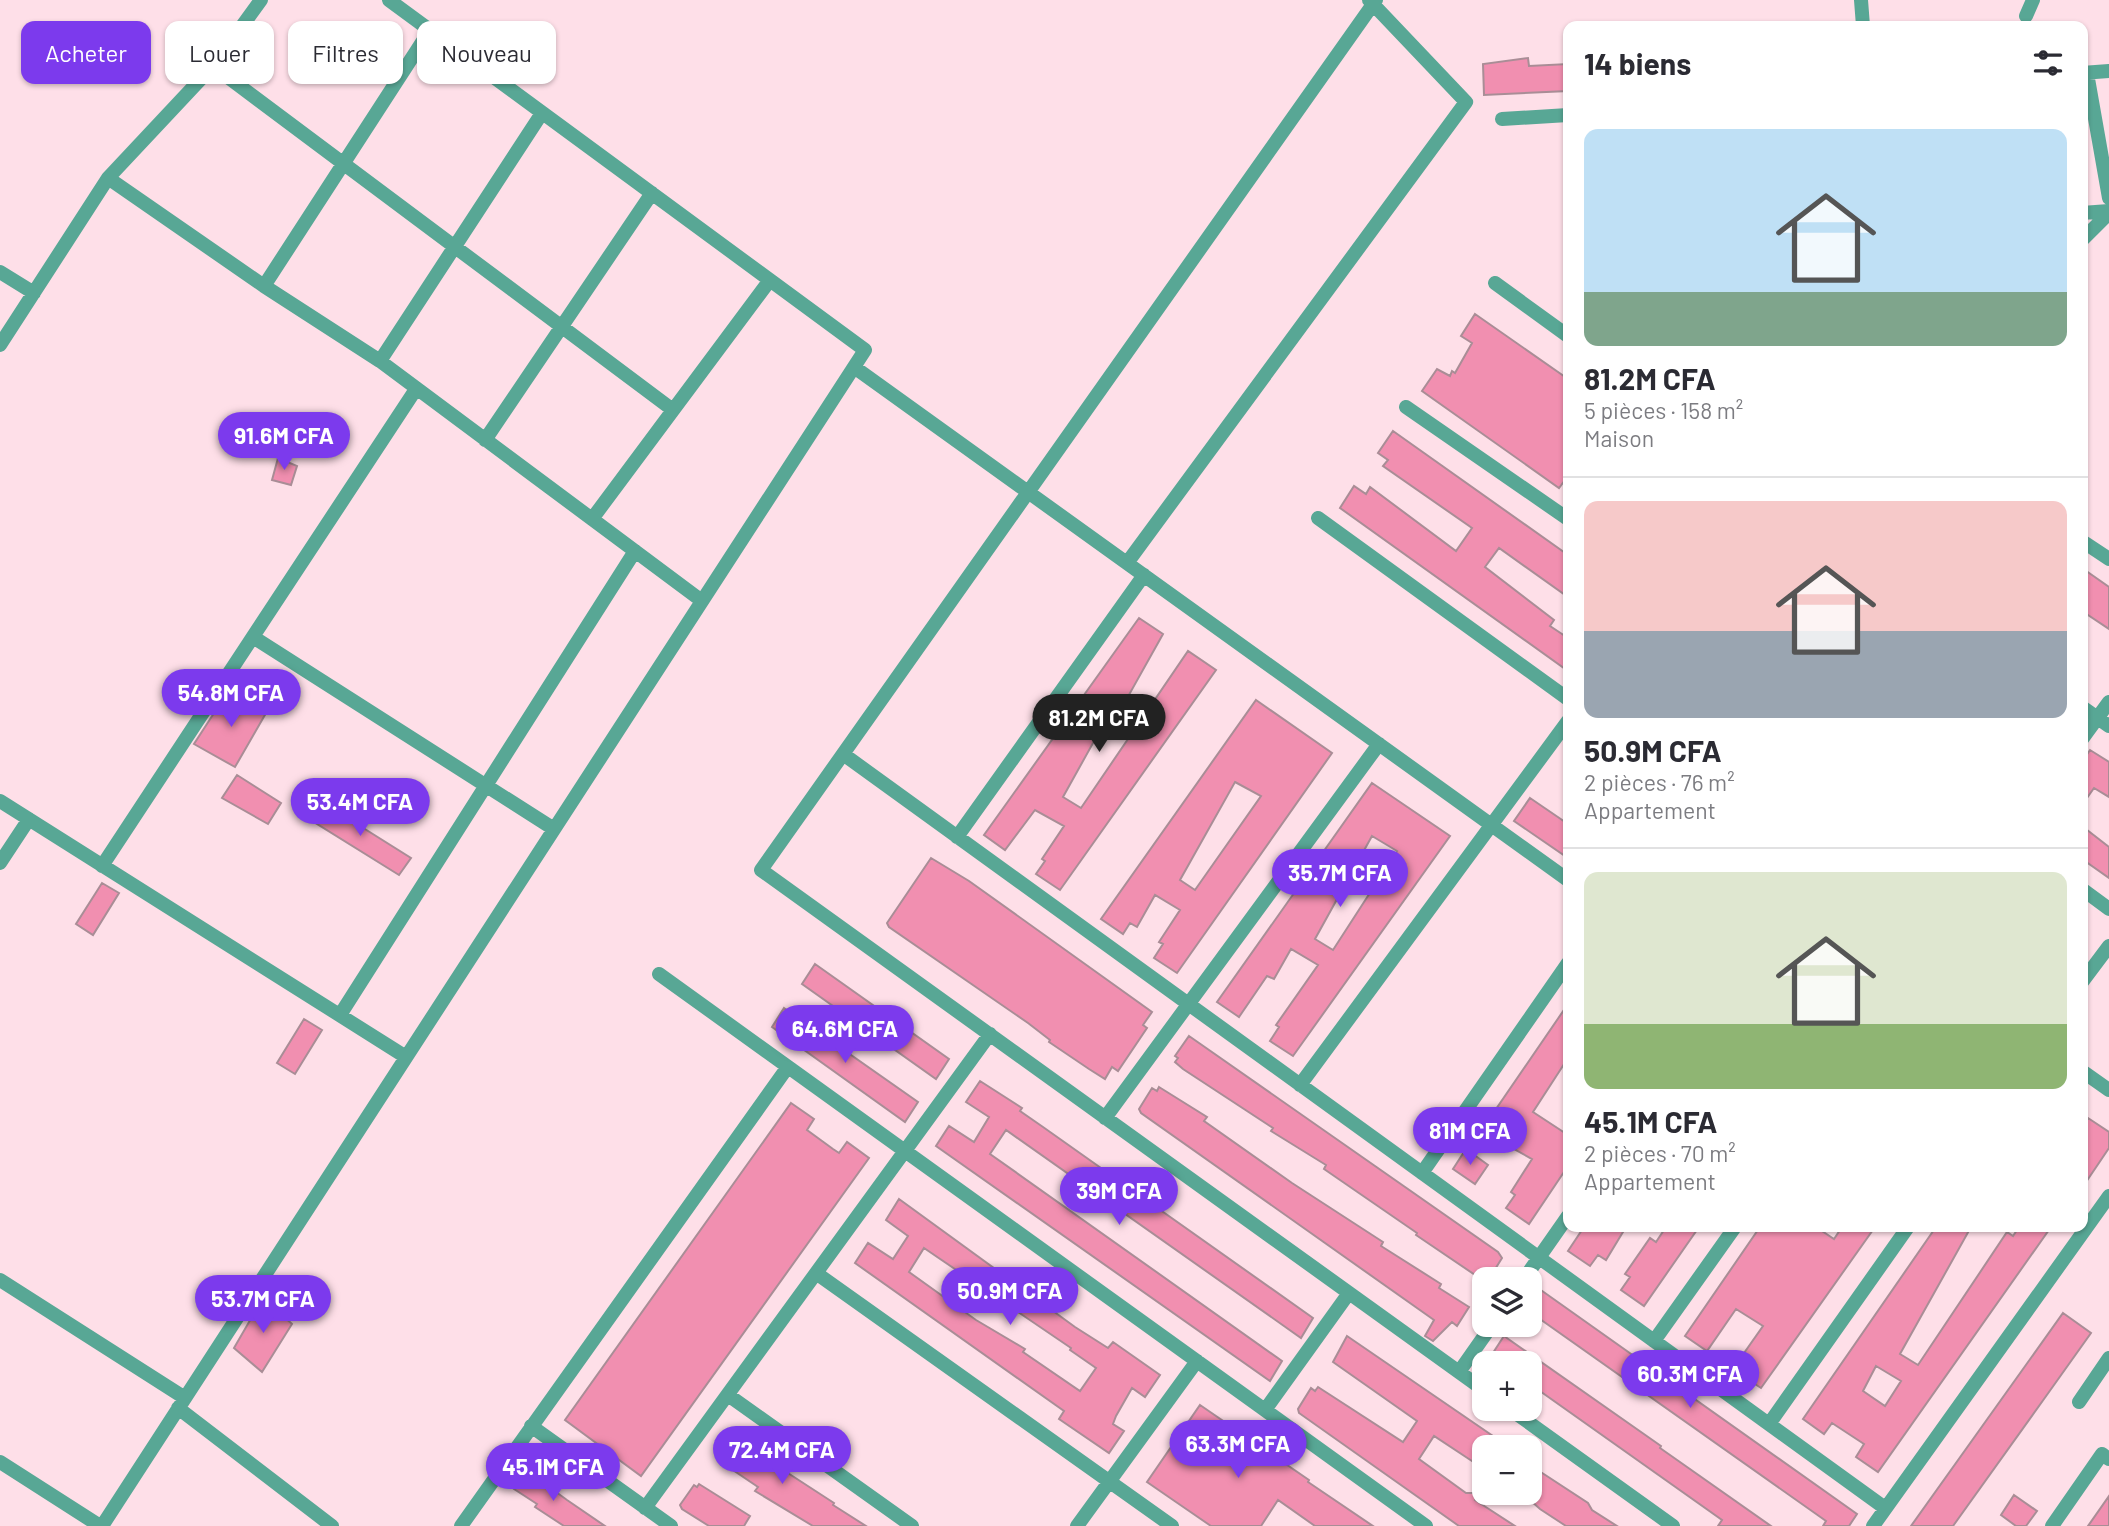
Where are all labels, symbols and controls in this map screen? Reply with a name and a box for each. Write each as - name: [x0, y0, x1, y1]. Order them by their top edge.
- chip: Acheter: [21, 21, 151, 84]
- chip: Louer: [165, 21, 274, 84]
- chip: Filtres: [288, 21, 403, 84]
- chip: Nouveau: [417, 21, 556, 84]
- icon: filters: [2029, 44, 2067, 82]
- text: 14 biens: [1584, 45, 1691, 81]
- icon: home: [1763, 175, 1889, 301]
- text: 81.2M CFA: [1584, 360, 1716, 396]
- text: 5 pièces · 158 m²: [1584, 396, 1743, 424]
- pin: 91.6M CFA: [204, 412, 364, 472]
- text: 91.6M CFA: [234, 421, 334, 449]
- text: Maison: [1584, 424, 1654, 452]
- icon: home: [1763, 547, 1889, 673]
- pin: 54.8M CFA: [151, 670, 311, 729]
- text: 54.8M CFA: [178, 678, 284, 706]
- pin: 81.2M CFA: [1019, 694, 1179, 754]
- text: 81.2M CFA: [1049, 703, 1149, 731]
- text: 50.9M CFA: [1584, 732, 1722, 768]
- text: 2 pièces · 76 m²: [1584, 768, 1735, 796]
- pin: 53.4M CFA: [280, 778, 440, 838]
- text: 53.4M CFA: [307, 787, 413, 815]
- text: Appartement: [1584, 796, 1716, 824]
- pin: 35.7M CFA: [1260, 850, 1420, 909]
- text: 35.7M CFA: [1288, 858, 1392, 886]
- icon: home: [1763, 918, 1889, 1044]
- pin: 64.6M CFA: [765, 1006, 925, 1065]
- text: 64.6M CFA: [792, 1014, 898, 1042]
- text: 45.1M CFA: [1584, 1103, 1717, 1139]
- pin: 81M CFA: [1405, 1108, 1535, 1167]
- text: 81M CFA: [1429, 1116, 1511, 1144]
- text: 2 pièces · 70 m²: [1584, 1139, 1736, 1167]
- text: Appartement: [1584, 1167, 1716, 1195]
- pin: 39M CFA: [1054, 1168, 1184, 1227]
- text: 39M CFA: [1076, 1176, 1162, 1204]
- map controls: [1472, 1267, 1542, 1505]
- button: layers: [1472, 1267, 1542, 1337]
- pin: 50.9M CFA: [930, 1268, 1090, 1327]
- pin: 53.7M CFA: [183, 1276, 343, 1335]
- text: 50.9M CFA: [957, 1276, 1063, 1304]
- text: 53.7M CFA: [211, 1284, 315, 1312]
- pin: 60.3M CFA: [1610, 1350, 1770, 1410]
- button: +: [1472, 1351, 1542, 1421]
- text: 60.3M CFA: [1637, 1359, 1743, 1387]
- pin: 63.3M CFA: [1158, 1420, 1318, 1480]
- pin: 72.4M CFA: [702, 1426, 862, 1486]
- text: 63.3M CFA: [1186, 1429, 1290, 1457]
- text: 72.4M CFA: [729, 1435, 835, 1463]
- button: −: [1472, 1435, 1542, 1505]
- pin: 45.1M CFA: [473, 1444, 633, 1503]
- text: 45.1M CFA: [502, 1452, 604, 1480]

